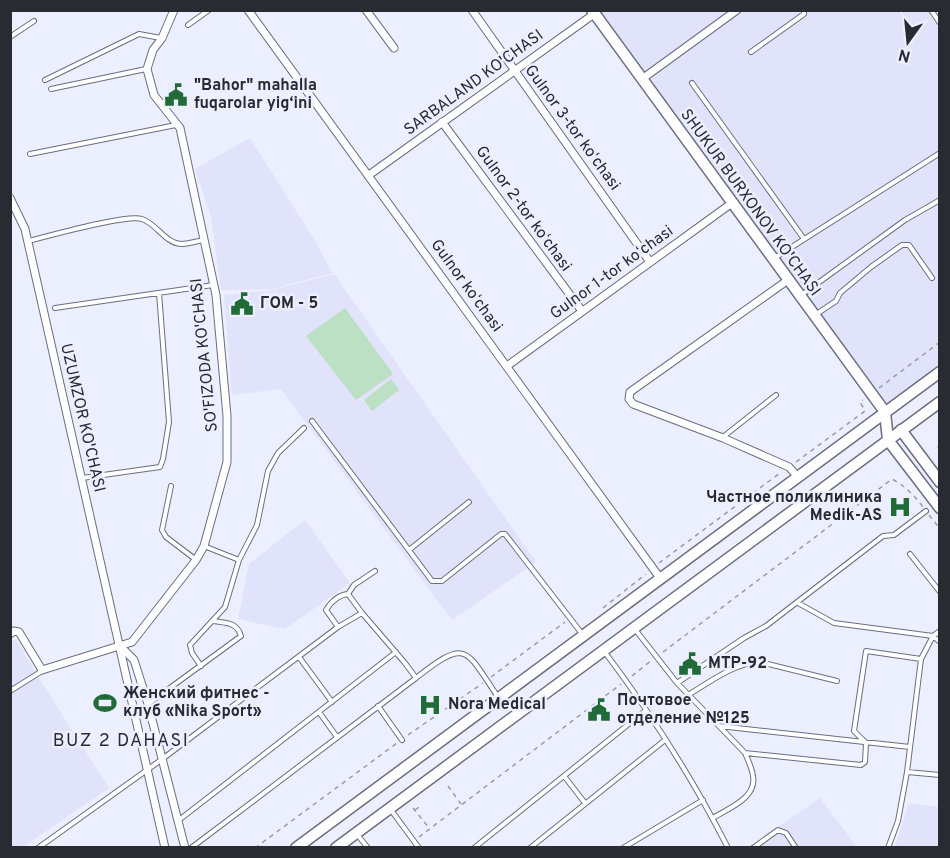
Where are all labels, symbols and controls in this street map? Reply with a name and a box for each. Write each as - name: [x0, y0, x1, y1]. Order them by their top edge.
- north arrow: [878, 12, 938, 72]
- street label: SARBALAND KO'CHASI: [400, 26, 548, 140]
- text: N: [896, 43, 913, 66]
- street label: Gulnor 3-tor koʻchasi: [520, 61, 624, 195]
- place label: "Bahor" mahalla fuqarolar yig‘ini: [194, 76, 317, 114]
- public building icon: "Bahor" mahalla fuqarolar yig‘ini: [163, 82, 189, 108]
- street label: SHUKUR BURXONOV KO'CHASI: [675, 106, 825, 300]
- street label: Gulnor 2-tor koʻchasi: [471, 142, 575, 276]
- street label: Gulnor 1-tor koʻchasi: [546, 222, 678, 324]
- street label: Gulnor koʻchasi: [426, 236, 506, 336]
- street label: SO'FIZODA KO'CHASI: [187, 277, 223, 433]
- public building icon: ГОМ - 5: [229, 291, 255, 317]
- place label: ГОМ - 5: [260, 294, 318, 314]
- street label: UZUMZOR KO'CHASI: [55, 342, 109, 494]
- place label: Частное поликлиника Medik-AS: [706, 488, 882, 526]
- hospital icon: Частное поликлиника Medik-AS: [887, 494, 913, 520]
- public building icon: MTP-92: [677, 651, 703, 677]
- place label: MTP-92: [708, 654, 767, 674]
- place label: Женский фитнес - клуб «Nika Sport»: [123, 684, 270, 722]
- sports icon: Женский фитнес - клуб «Nika Sport»: [92, 690, 118, 716]
- place label: Почтовое отделение №125: [617, 691, 750, 729]
- hospital icon: Nora Medical: [417, 692, 443, 718]
- place label: Nora Medical: [448, 695, 546, 715]
- public building icon: Почтовое отделение №125: [586, 697, 612, 723]
- district label: BUZ 2 DAHASI: [53, 730, 189, 753]

